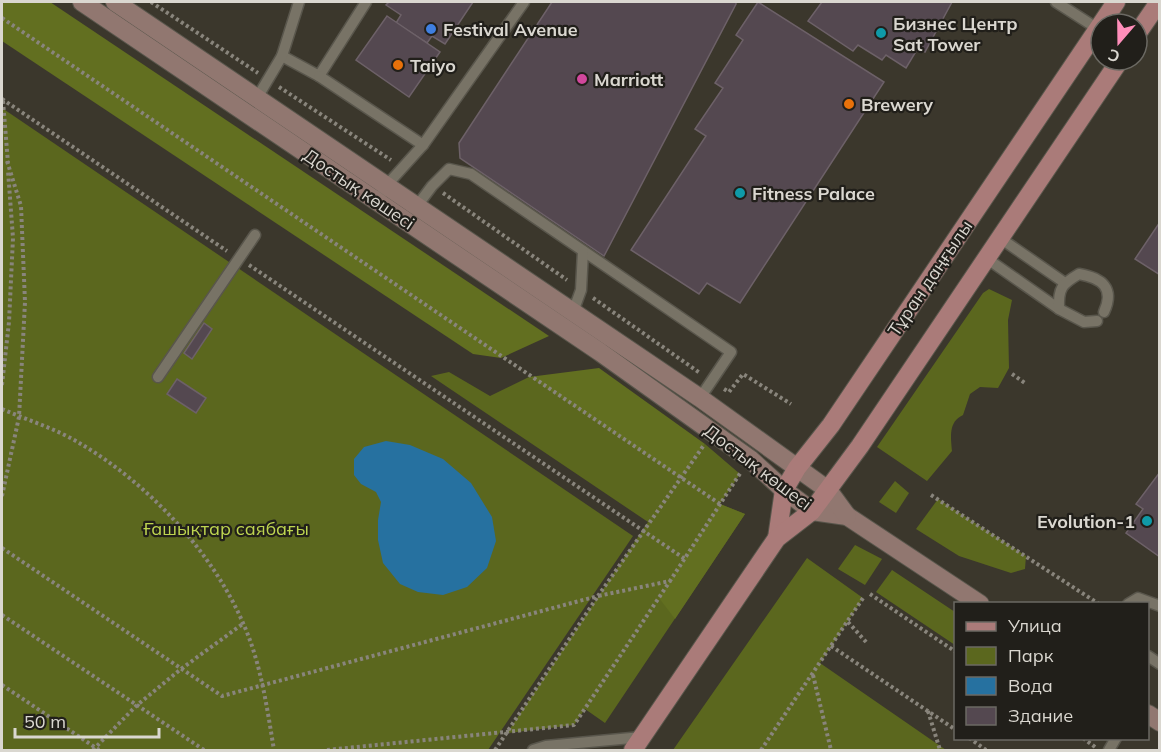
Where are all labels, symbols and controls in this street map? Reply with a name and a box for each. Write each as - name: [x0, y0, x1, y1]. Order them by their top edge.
- place label: Бизнес Центр Sat Tower: [893, 12, 1018, 56]
- north arrow: [1089, 12, 1149, 72]
- place label: Festival Avenue: [443, 18, 578, 41]
- marker: Festival Avenue: [424, 22, 438, 36]
- marker: Бизнес Центр Sat Tower: [874, 26, 888, 40]
- text: С: [1105, 45, 1122, 67]
- place label: Taiyo: [410, 54, 456, 77]
- marker: Taiyo: [391, 58, 405, 72]
- place label: Marriott: [594, 68, 664, 91]
- marker: Marriott: [575, 72, 589, 86]
- place label: Brewery: [861, 93, 933, 116]
- marker: Brewery: [842, 97, 856, 111]
- street label: Достық көшесі: [299, 143, 419, 235]
- place label: Fitness Palace: [752, 182, 875, 205]
- marker: Fitness Palace: [733, 186, 747, 200]
- street label: Тұран даңғылы: [883, 216, 977, 340]
- street label: Достық көшесі: [700, 419, 816, 515]
- place label: Evolution-1: [1037, 510, 1135, 533]
- marker: Evolution-1: [1140, 514, 1154, 528]
- park label: Ғашықтар саябағы: [143, 517, 309, 540]
- legend: [954, 602, 1149, 740]
- text: Улица: [1007, 614, 1062, 637]
- text: Парк: [1008, 644, 1054, 667]
- text: Вода: [1008, 674, 1053, 697]
- scale bar: [15, 701, 159, 739]
- text: Здание: [1008, 704, 1073, 727]
- text: 50 m: [24, 710, 66, 733]

